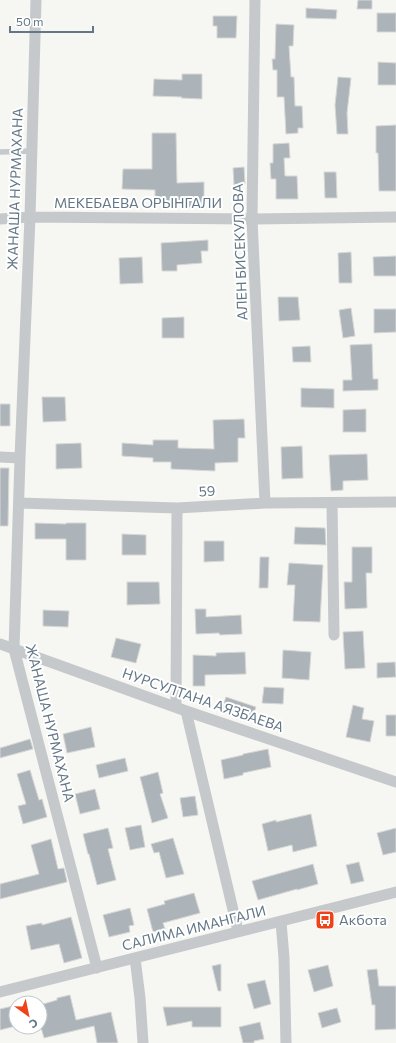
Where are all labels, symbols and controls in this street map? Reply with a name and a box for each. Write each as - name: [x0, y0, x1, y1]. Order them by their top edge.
- scale bar: [10, 8, 93, 34]
- text: 50 m: [16, 14, 44, 28]
- street label: ЖАНАША НУРМАХАНА: [3, 107, 26, 270]
- street label: АЛЕН БИСЕКУЛОВА: [229, 183, 250, 321]
- street label: МЕКЕБАЕВА ОРЫНГАЛИ: [54, 194, 222, 211]
- street label: 59: [198, 482, 216, 499]
- street label: ЖАНАША НУРМАХАНА: [23, 642, 78, 804]
- street label: НУРСУЛТАНА АЯЗБАЕВА: [120, 664, 286, 735]
- street label: САЛИМА ИМАНГАЛИ: [120, 901, 268, 954]
- bus stop icon: Акбота: [314, 909, 336, 931]
- place label: Акбота: [339, 911, 387, 928]
- north arrow: [8, 995, 48, 1035]
- text: С: [27, 1016, 40, 1032]

